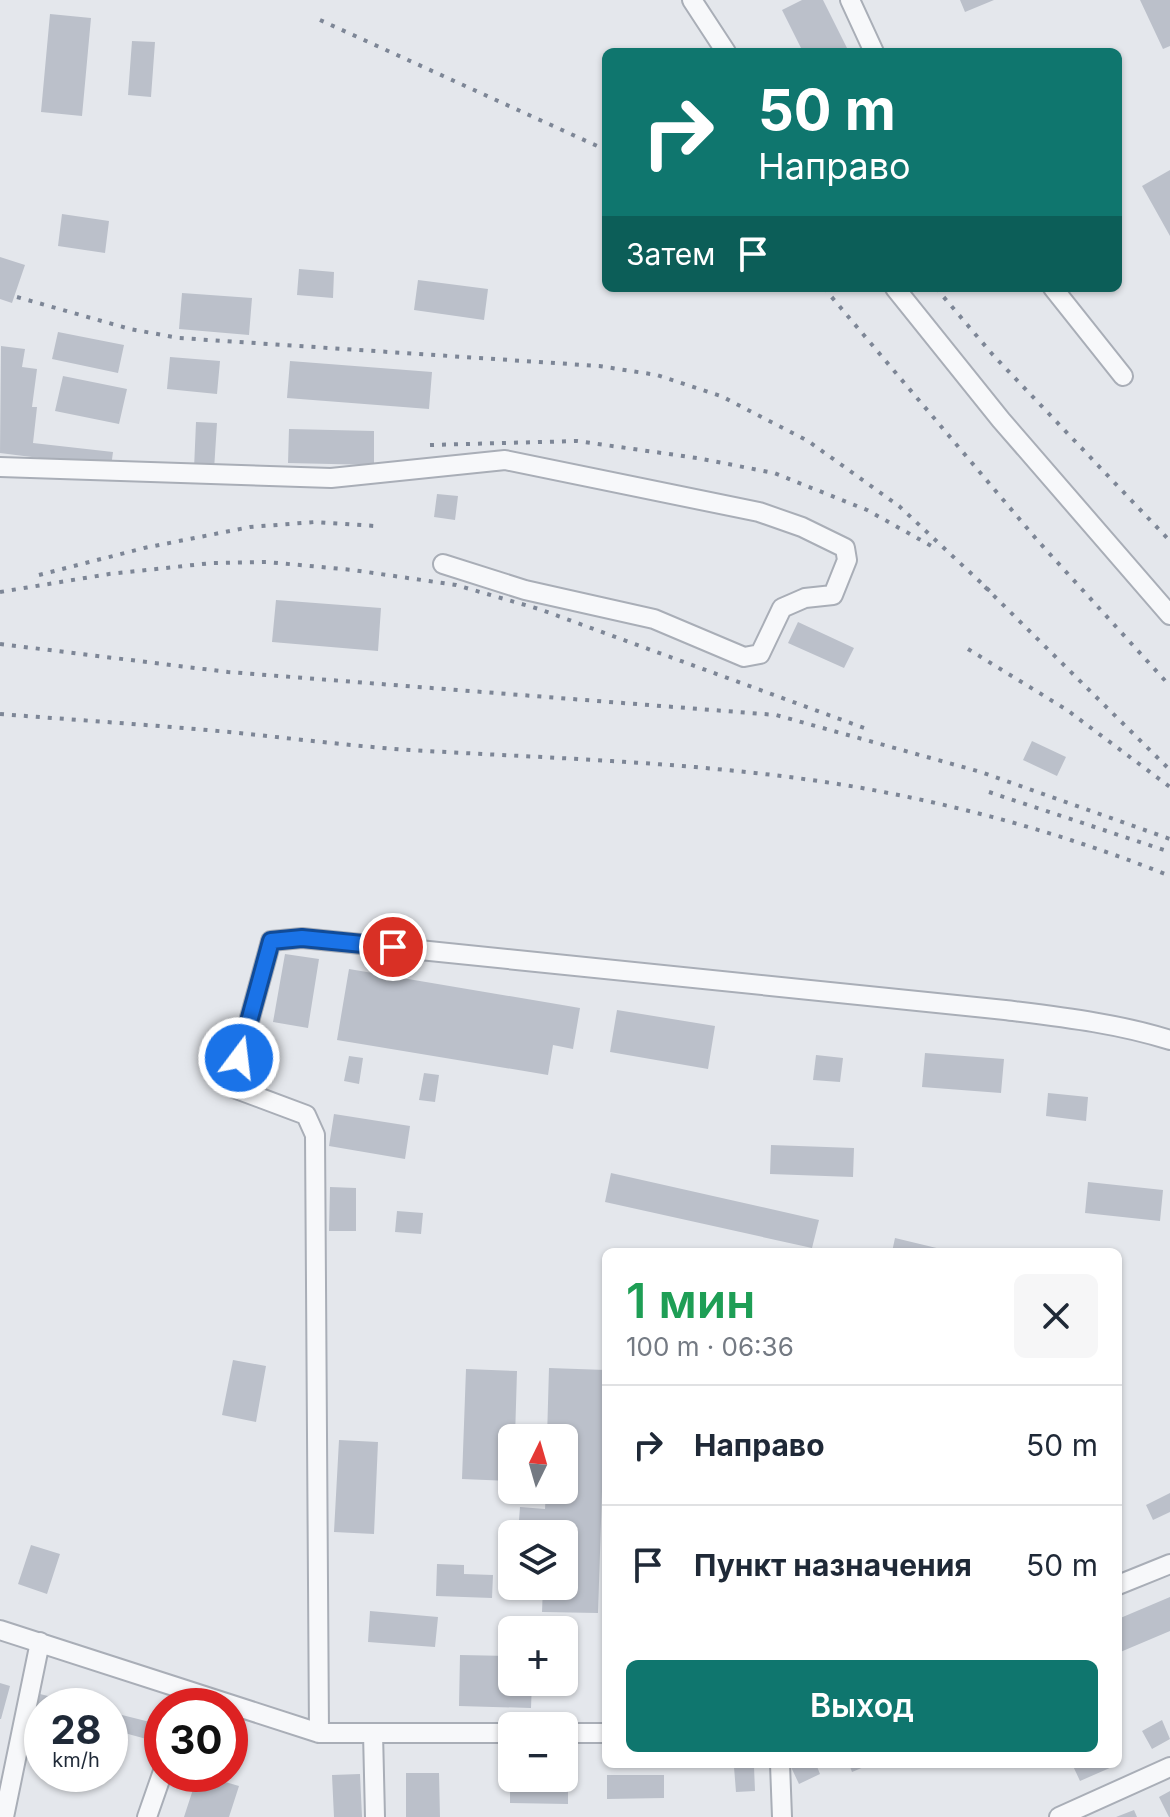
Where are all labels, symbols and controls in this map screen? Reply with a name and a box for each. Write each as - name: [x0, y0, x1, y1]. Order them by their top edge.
- text: 50 m: [758, 76, 896, 144]
- icon: right: [626, 80, 730, 184]
- text: Направо: [758, 144, 911, 188]
- icon: arrive: [731, 232, 775, 276]
- text: Затем: [626, 236, 715, 272]
- pin: [359, 913, 427, 981]
- icon: arrive: [371, 925, 415, 969]
- position arrow: [197, 1016, 281, 1100]
- text: 1 мин: [626, 1271, 755, 1330]
- button: close: [1014, 1274, 1098, 1358]
- text: 100 m · 06:36: [626, 1331, 794, 1362]
- icon: right: [626, 1423, 670, 1467]
- north arrow: [498, 1424, 578, 1504]
- map controls: [498, 1424, 578, 1792]
- text: Направо: [694, 1427, 825, 1463]
- text: 50 m: [1026, 1427, 1098, 1463]
- button: layers: [498, 1520, 578, 1600]
- icon: arrive: [626, 1543, 670, 1587]
- text: Пункт назначения: [694, 1547, 972, 1583]
- text: 50 m: [1026, 1547, 1098, 1583]
- button: +: [498, 1616, 578, 1696]
- button: Выход: [626, 1660, 1098, 1752]
- speed limit sign: 30: [144, 1688, 248, 1792]
- text: 28: [50, 1705, 102, 1754]
- button: −: [498, 1712, 578, 1792]
- text: km/h: [52, 1748, 100, 1772]

